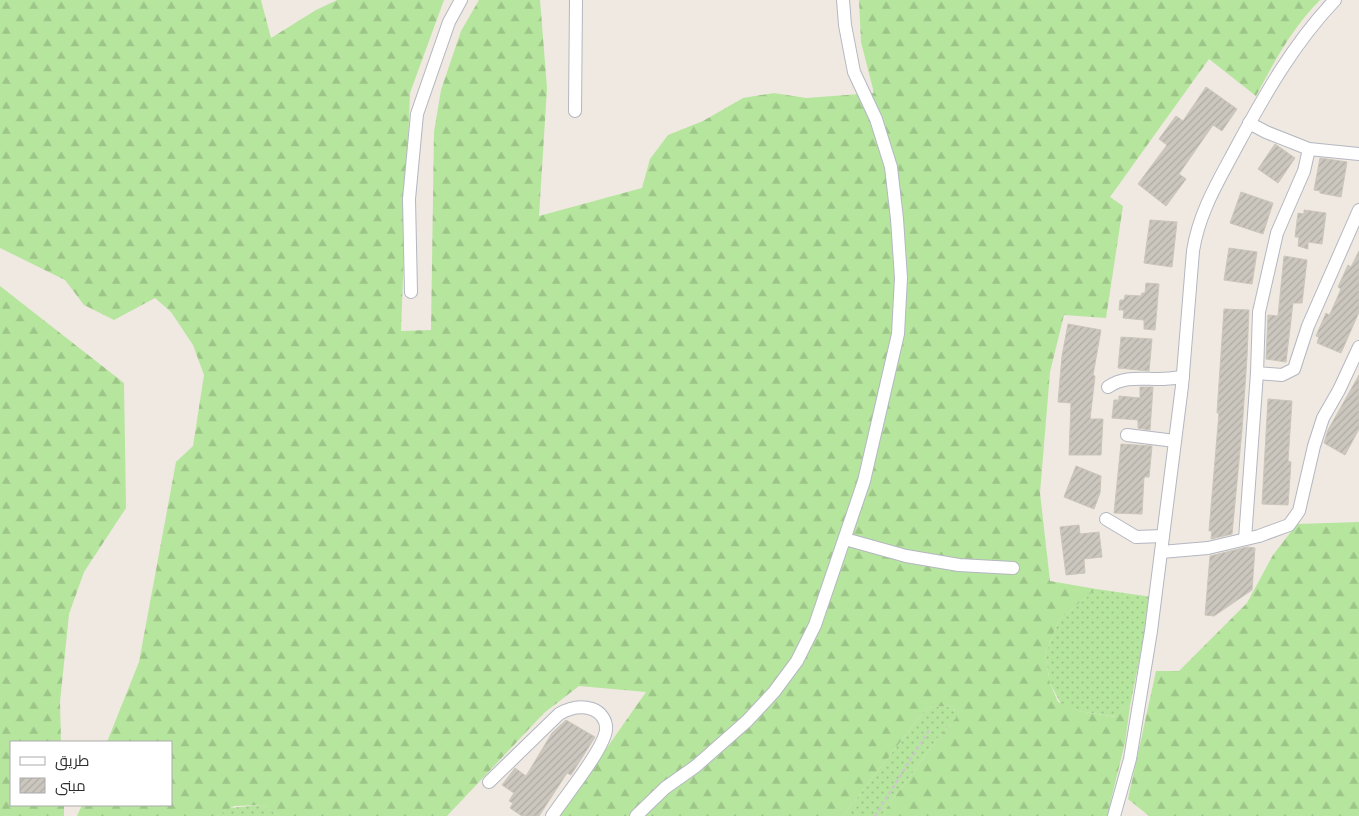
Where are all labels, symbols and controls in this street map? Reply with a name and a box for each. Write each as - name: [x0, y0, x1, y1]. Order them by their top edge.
- legend: [10, 741, 172, 806]
- text: طريق: [55, 752, 89, 771]
- text: مبنى: [55, 777, 86, 796]

